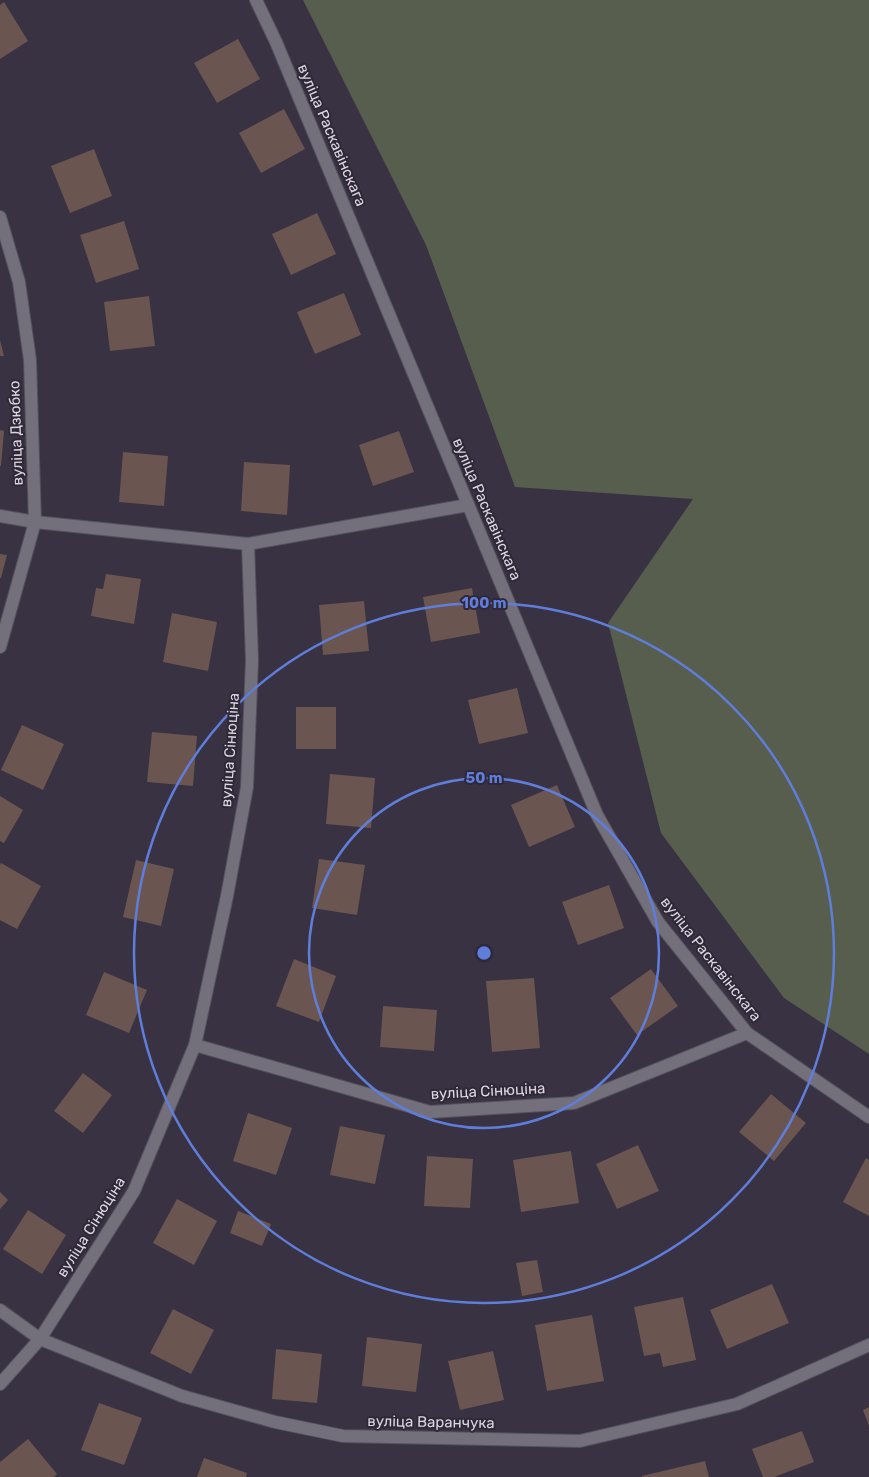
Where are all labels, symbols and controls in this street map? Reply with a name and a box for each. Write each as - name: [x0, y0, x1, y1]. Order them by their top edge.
- street label: вуліца Раскавінскага: [294, 61, 370, 209]
- street label: вуліца Дзюбко: [5, 380, 27, 486]
- street label: вуліца Раскавінскага: [449, 435, 525, 583]
- text: 100 m: [462, 594, 506, 612]
- street label: вуліца Сінюціна: [217, 692, 243, 808]
- text: 50 m: [466, 769, 502, 787]
- street label: вуліца Раскавінскага: [657, 893, 765, 1025]
- centre of rings: [475, 944, 493, 962]
- street label: вуліца Сінюціна: [430, 1079, 546, 1103]
- street label: вуліца Сінюціна: [53, 1174, 129, 1280]
- street label: вуліца Варанчука: [367, 1412, 495, 1432]

